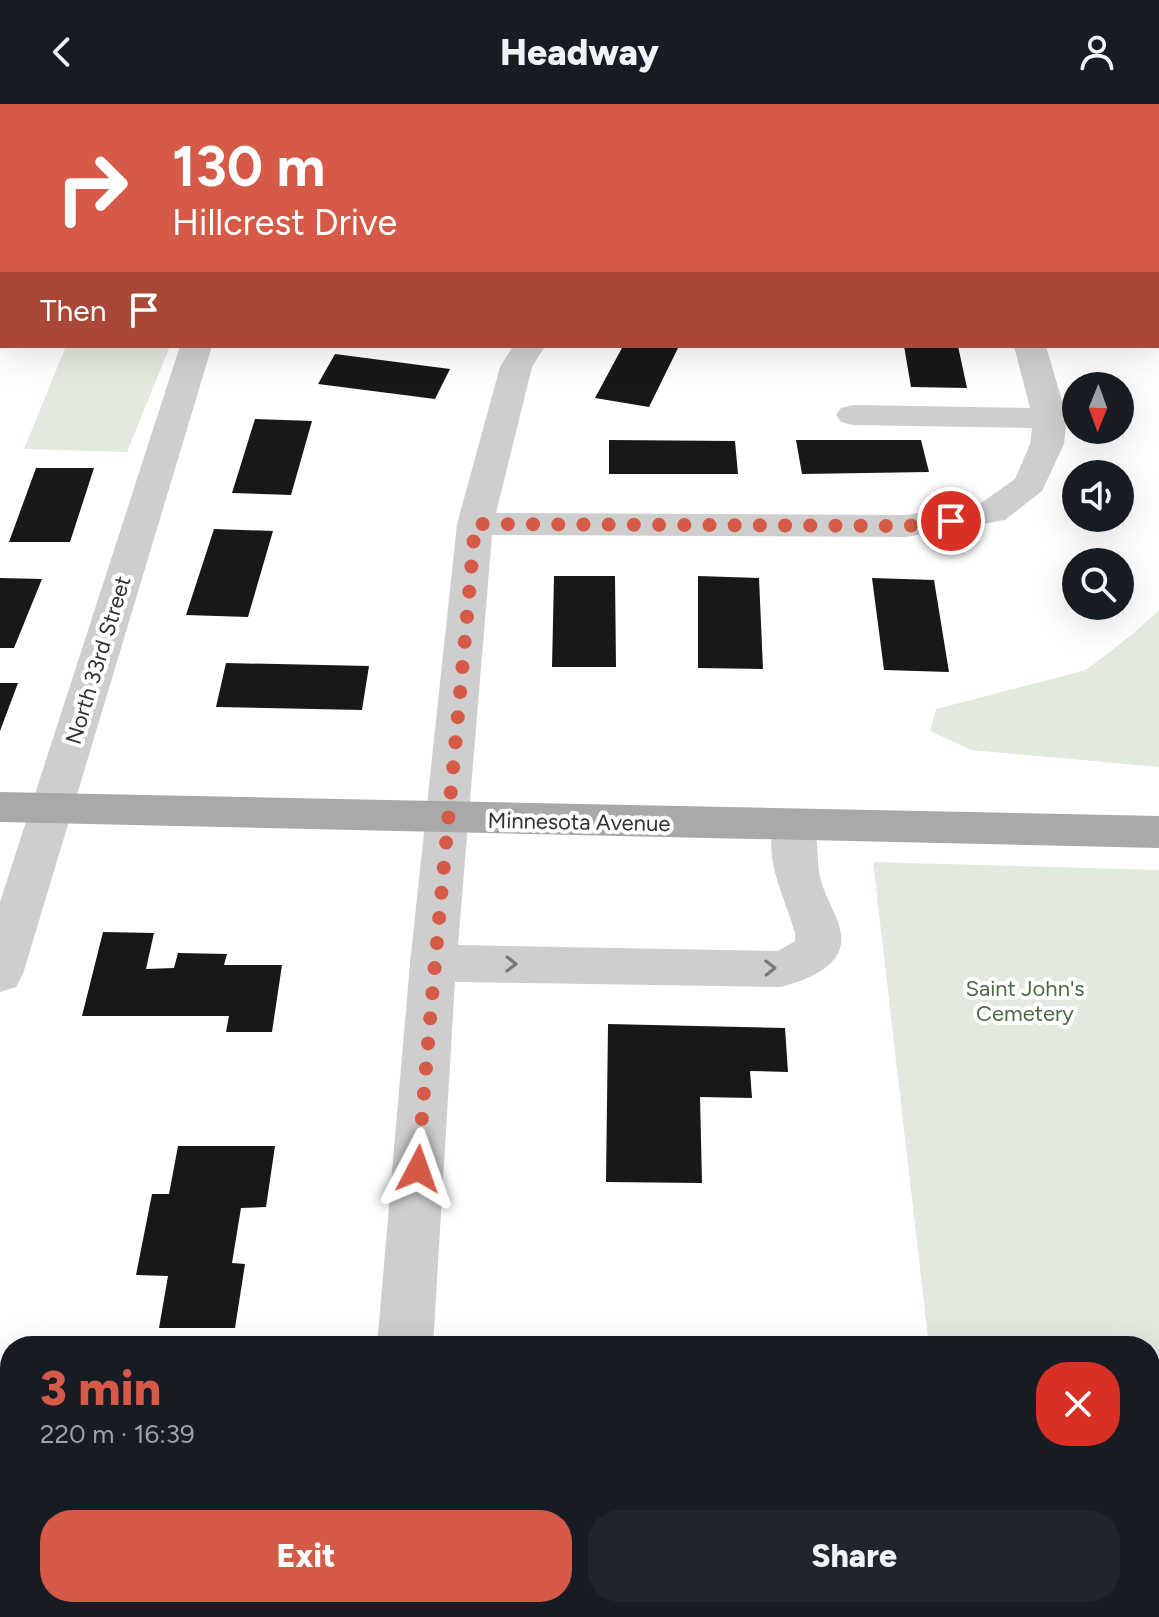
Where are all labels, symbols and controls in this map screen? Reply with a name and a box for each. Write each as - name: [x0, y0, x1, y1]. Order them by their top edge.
- icon: back: [40, 30, 84, 74]
- icon: person: [1075, 30, 1119, 74]
- text: Headway: [500, 31, 659, 74]
- text: 130 m: [172, 133, 325, 200]
- icon: right: [40, 136, 144, 240]
- text: Hillcrest Drive: [172, 201, 397, 244]
- icon: arrive: [122, 288, 166, 332]
- text: Then: [40, 292, 106, 329]
- north arrow: [1062, 372, 1134, 444]
- map controls: [1062, 372, 1134, 620]
- button: sound: [1062, 460, 1134, 532]
- pin: [917, 487, 985, 555]
- icon: arrive: [929, 499, 973, 543]
- button: search: [1062, 548, 1134, 620]
- street label: North 33rd Street: [60, 573, 136, 747]
- street label: Minnesota Avenue: [487, 807, 671, 837]
- one-way arrow: [505, 955, 518, 973]
- one-way arrow: [764, 960, 777, 977]
- park label: Saint John's Cemetery: [965, 975, 1085, 1027]
- position arrow: [376, 1127, 460, 1211]
- text: 3 min: [40, 1359, 161, 1417]
- button: close: [1036, 1362, 1120, 1446]
- text: 220 m · 16:39: [40, 1418, 195, 1450]
- button: Exit: [40, 1510, 572, 1602]
- button: Share: [588, 1510, 1120, 1602]

